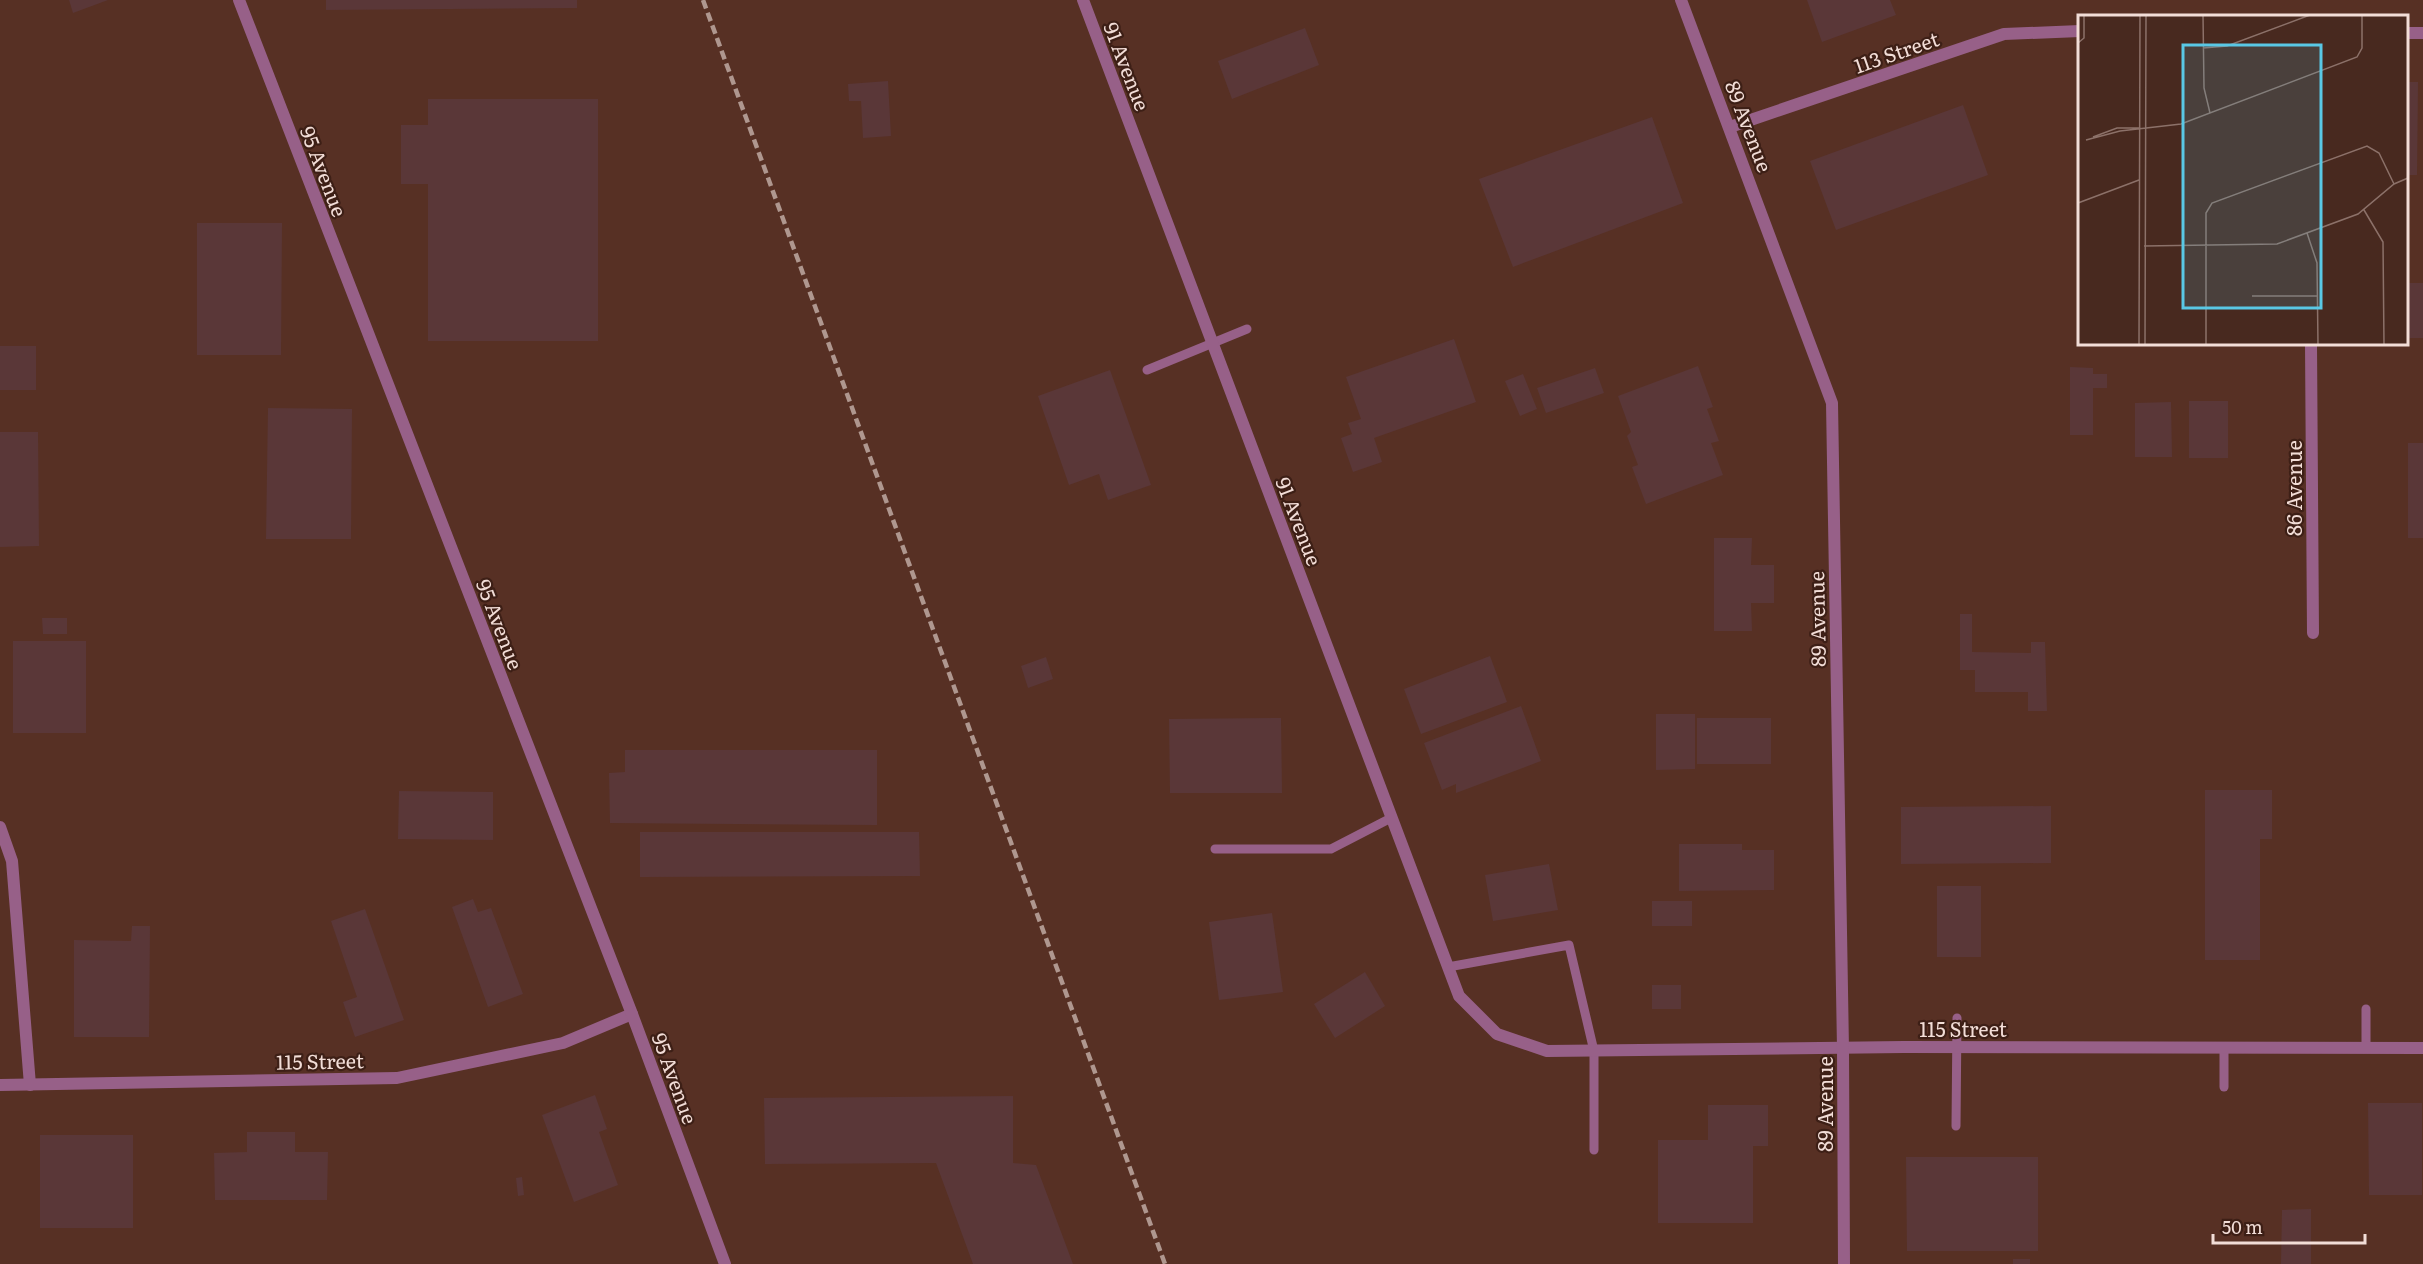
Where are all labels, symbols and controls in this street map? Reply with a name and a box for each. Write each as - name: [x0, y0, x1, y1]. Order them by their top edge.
- inset map: [2078, 15, 2408, 345]
- street label: 91 Avenue: [1097, 17, 1159, 115]
- street label: 113 Street: [1849, 22, 1943, 80]
- street label: 89 Avenue: [1719, 76, 1781, 176]
- street label: 95 Avenue: [294, 121, 356, 221]
- street label: 86 Avenue: [2278, 440, 2308, 536]
- street label: 91 Avenue: [1269, 472, 1331, 570]
- street label: 89 Avenue: [1800, 571, 1832, 667]
- street label: 95 Avenue: [470, 574, 532, 674]
- street label: 115 Street: [1919, 1013, 2007, 1043]
- street label: 95 Avenue: [646, 1028, 706, 1128]
- street label: 115 Street: [276, 1044, 364, 1076]
- street label: 89 Avenue: [1809, 1056, 1839, 1152]
- scale bar: [2213, 1207, 2364, 1245]
- text: 50 m: [2222, 1213, 2263, 1240]

